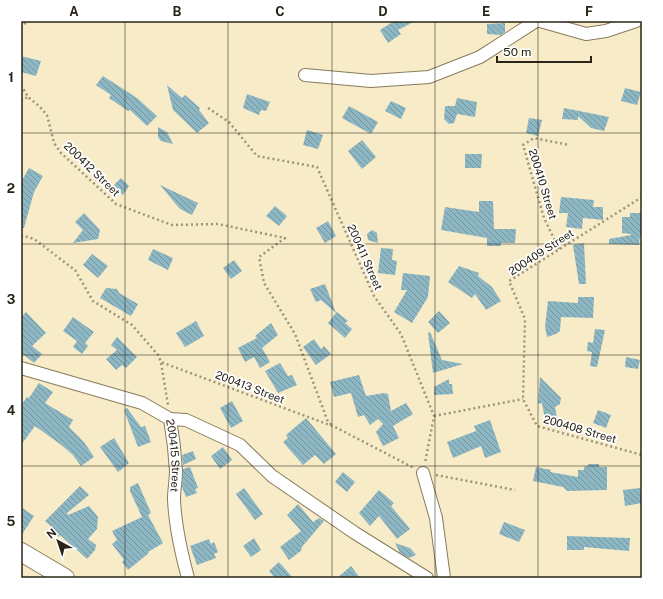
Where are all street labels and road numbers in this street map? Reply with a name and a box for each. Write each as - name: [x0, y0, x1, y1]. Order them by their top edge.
- street label: 200412 Street: [62, 139, 122, 199]
- street label: 200410 Street: [527, 147, 559, 221]
- street label: 200411 Street: [345, 222, 385, 292]
- street label: 200409 Street: [506, 226, 576, 278]
- street label: 200413 Street: [214, 368, 286, 406]
- street label: 200408 Street: [542, 413, 618, 445]
- street label: 200415 Street: [164, 418, 182, 493]

